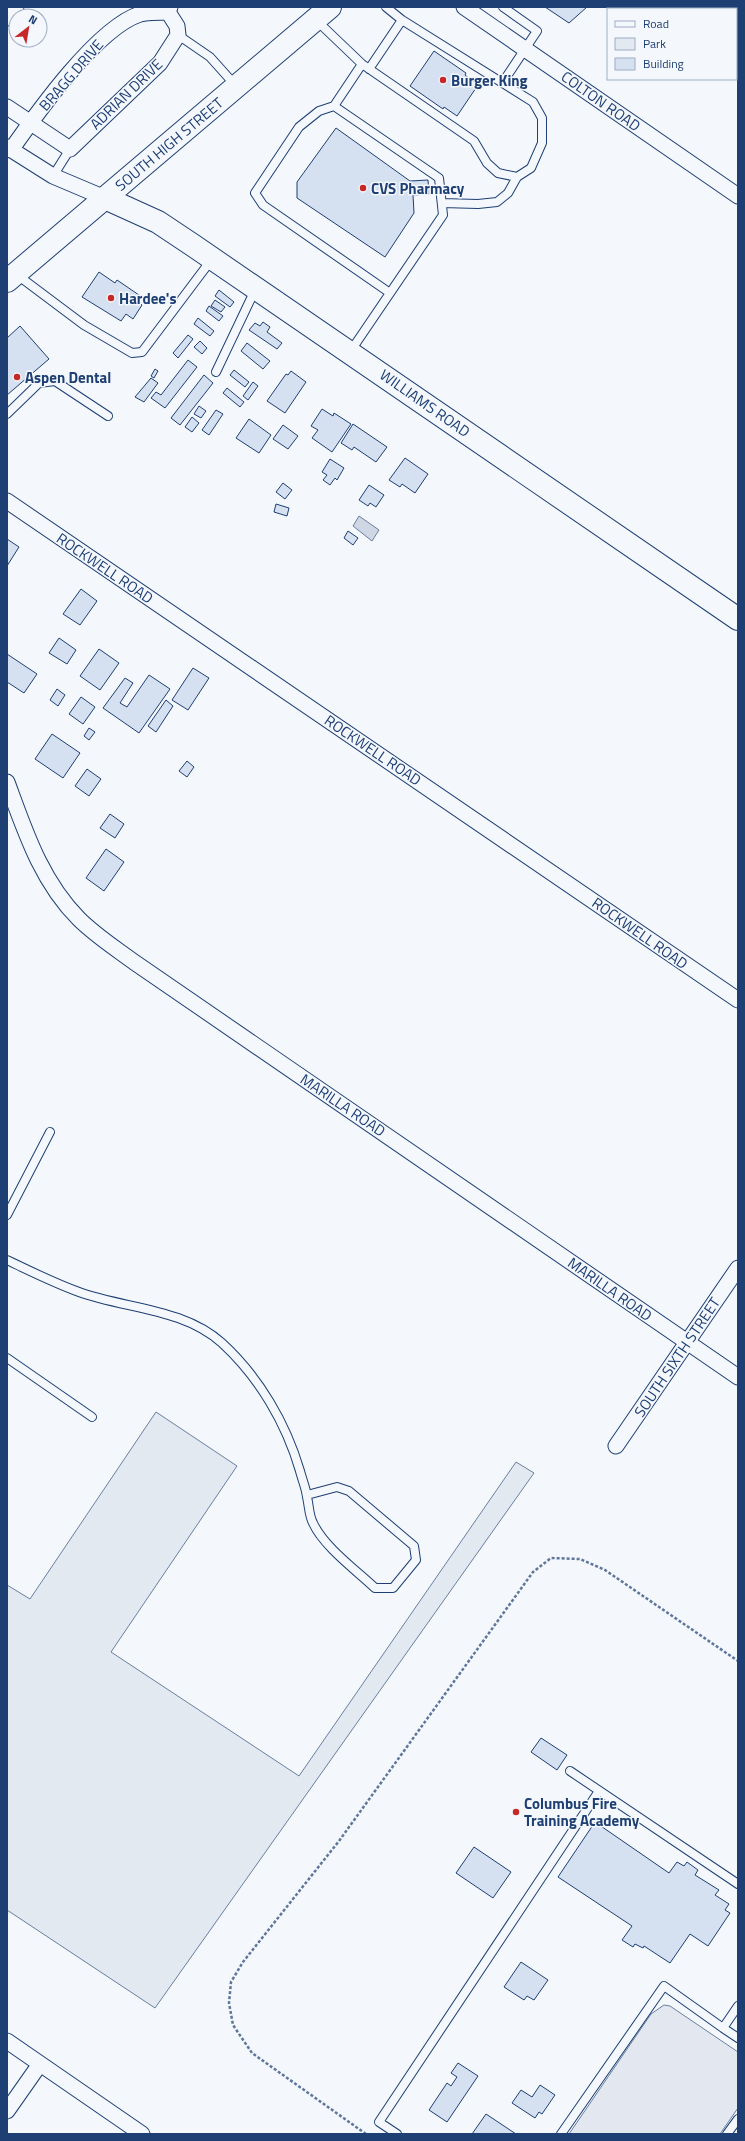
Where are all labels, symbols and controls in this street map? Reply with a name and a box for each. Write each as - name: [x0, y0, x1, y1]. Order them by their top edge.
- north arrow: [8, 8, 48, 48]
- legend: [607, 8, 737, 80]
- text: N: [26, 11, 41, 28]
- text: Road: [643, 14, 669, 33]
- street label: BRAGG DRIVE: [33, 34, 109, 116]
- text: Park: [643, 34, 666, 53]
- street label: ADRIAN DRIVE: [84, 53, 168, 135]
- text: Building: [643, 54, 684, 73]
- street label: COLTON ROAD: [557, 65, 645, 137]
- place label: Burger King: [451, 69, 528, 92]
- marker: Burger King: [438, 75, 448, 85]
- street label: SOUTH HIGH STREET: [110, 92, 228, 196]
- place label: CVS Pharmacy: [371, 177, 465, 200]
- marker: CVS Pharmacy: [358, 183, 368, 193]
- place label: Hardee's: [119, 287, 176, 310]
- marker: Hardee's: [106, 293, 116, 303]
- street label: WILLIAMS ROAD: [375, 363, 475, 443]
- place label: Aspen Dental: [25, 366, 111, 389]
- marker: Aspen Dental: [12, 372, 22, 382]
- street label: ROCKWELL ROAD: [52, 527, 158, 609]
- street label: ROCKWELL ROAD: [320, 709, 426, 791]
- street label: ROCKWELL ROAD: [587, 891, 693, 975]
- street label: MARILLA ROAD: [296, 1068, 390, 1142]
- street label: MARILLA ROAD: [563, 1251, 657, 1327]
- street label: SOUTH SIXTH STREET: [628, 1292, 726, 1422]
- place label: Columbus Fire Training Academy: [524, 1792, 640, 1832]
- marker: Columbus Fire Training Academy: [511, 1807, 521, 1817]

